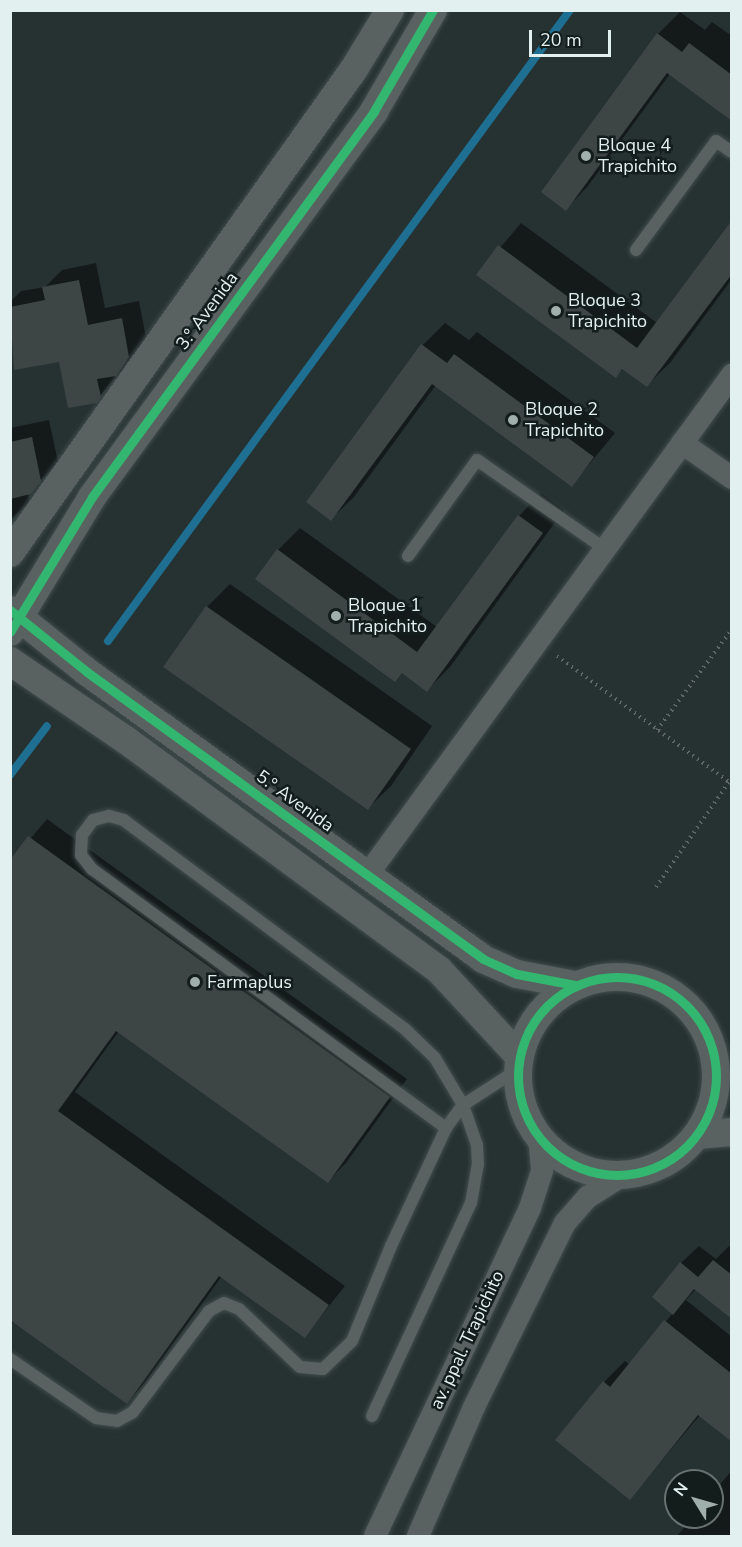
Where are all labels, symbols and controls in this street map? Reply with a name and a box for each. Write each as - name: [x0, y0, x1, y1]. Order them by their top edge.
- scale bar: [532, 18, 614, 56]
- text: 20 m: [540, 28, 582, 52]
- place label: Bloque 4 Trapichito: [598, 135, 677, 178]
- marker: Bloque 4 Trapichito: [579, 149, 593, 163]
- street label: 3.° Avenida: [172, 268, 242, 354]
- place label: Bloque 3 Trapichito: [568, 290, 647, 332]
- marker: Bloque 3 Trapichito: [549, 304, 563, 318]
- place label: Bloque 2 Trapichito: [525, 399, 604, 442]
- marker: Bloque 2 Trapichito: [506, 413, 520, 427]
- place label: Bloque 1 Trapichito: [348, 595, 427, 638]
- marker: Bloque 1 Trapichito: [329, 609, 343, 623]
- street label: 5.° Avenida: [252, 766, 338, 836]
- place label: Farmaplus: [207, 971, 292, 993]
- marker: Farmaplus: [188, 975, 202, 989]
- street label: av. ppal. Trapichito: [425, 1267, 509, 1413]
- north arrow: [664, 1469, 724, 1529]
- text: N: [669, 1478, 694, 1501]

